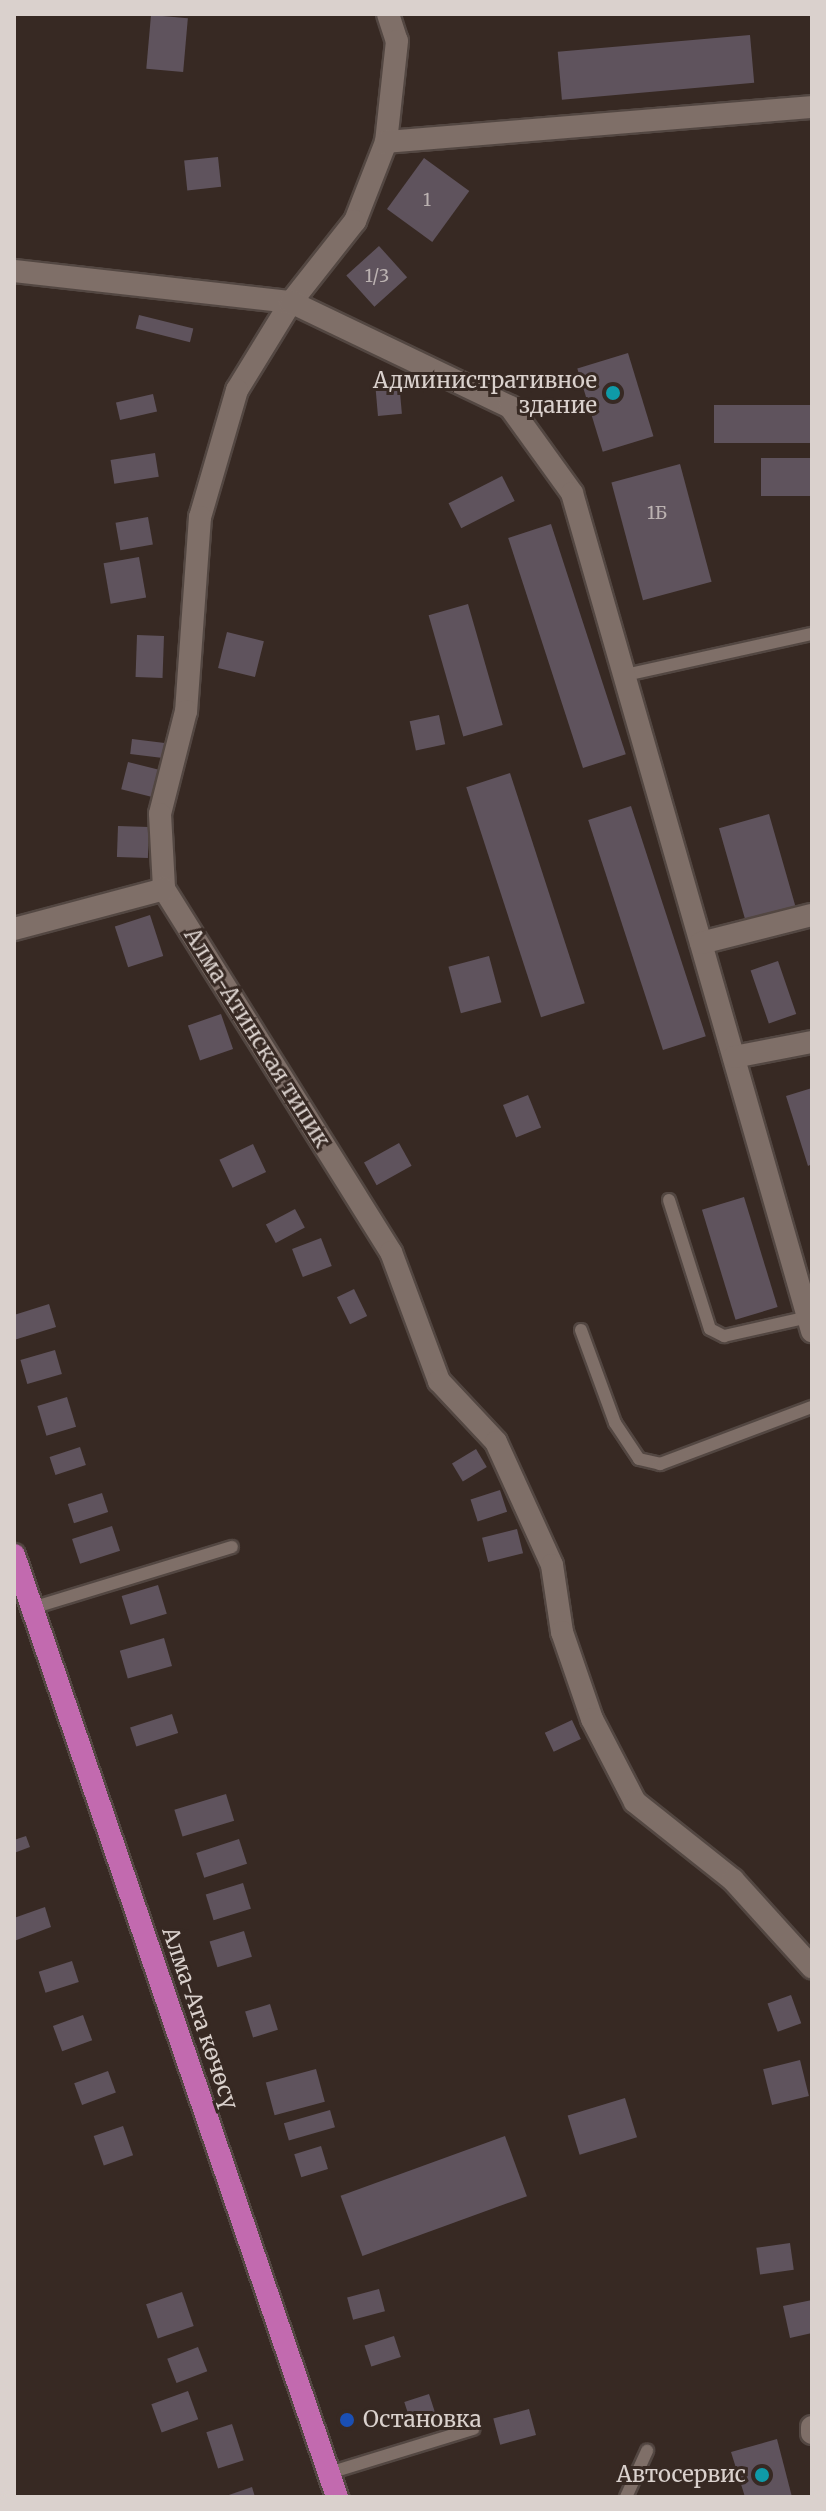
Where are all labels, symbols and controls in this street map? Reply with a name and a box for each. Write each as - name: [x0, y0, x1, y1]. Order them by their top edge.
- house number: 1: [423, 189, 431, 211]
- house number: 1/3: [365, 265, 389, 287]
- place label: Административное здание: [373, 367, 597, 418]
- marker: Административное здание: [604, 384, 622, 402]
- house number: 1Б: [647, 502, 667, 524]
- street label: Алма-Атинская типик: [178, 923, 336, 1153]
- street label: Алма-Ата көчөсү: [156, 1923, 244, 2113]
- place label: Остановка: [363, 2407, 481, 2433]
- marker: Остановка: [338, 2411, 356, 2429]
- place label: Автосервис: [616, 2462, 746, 2488]
- marker: Автосервис: [753, 2466, 771, 2484]

